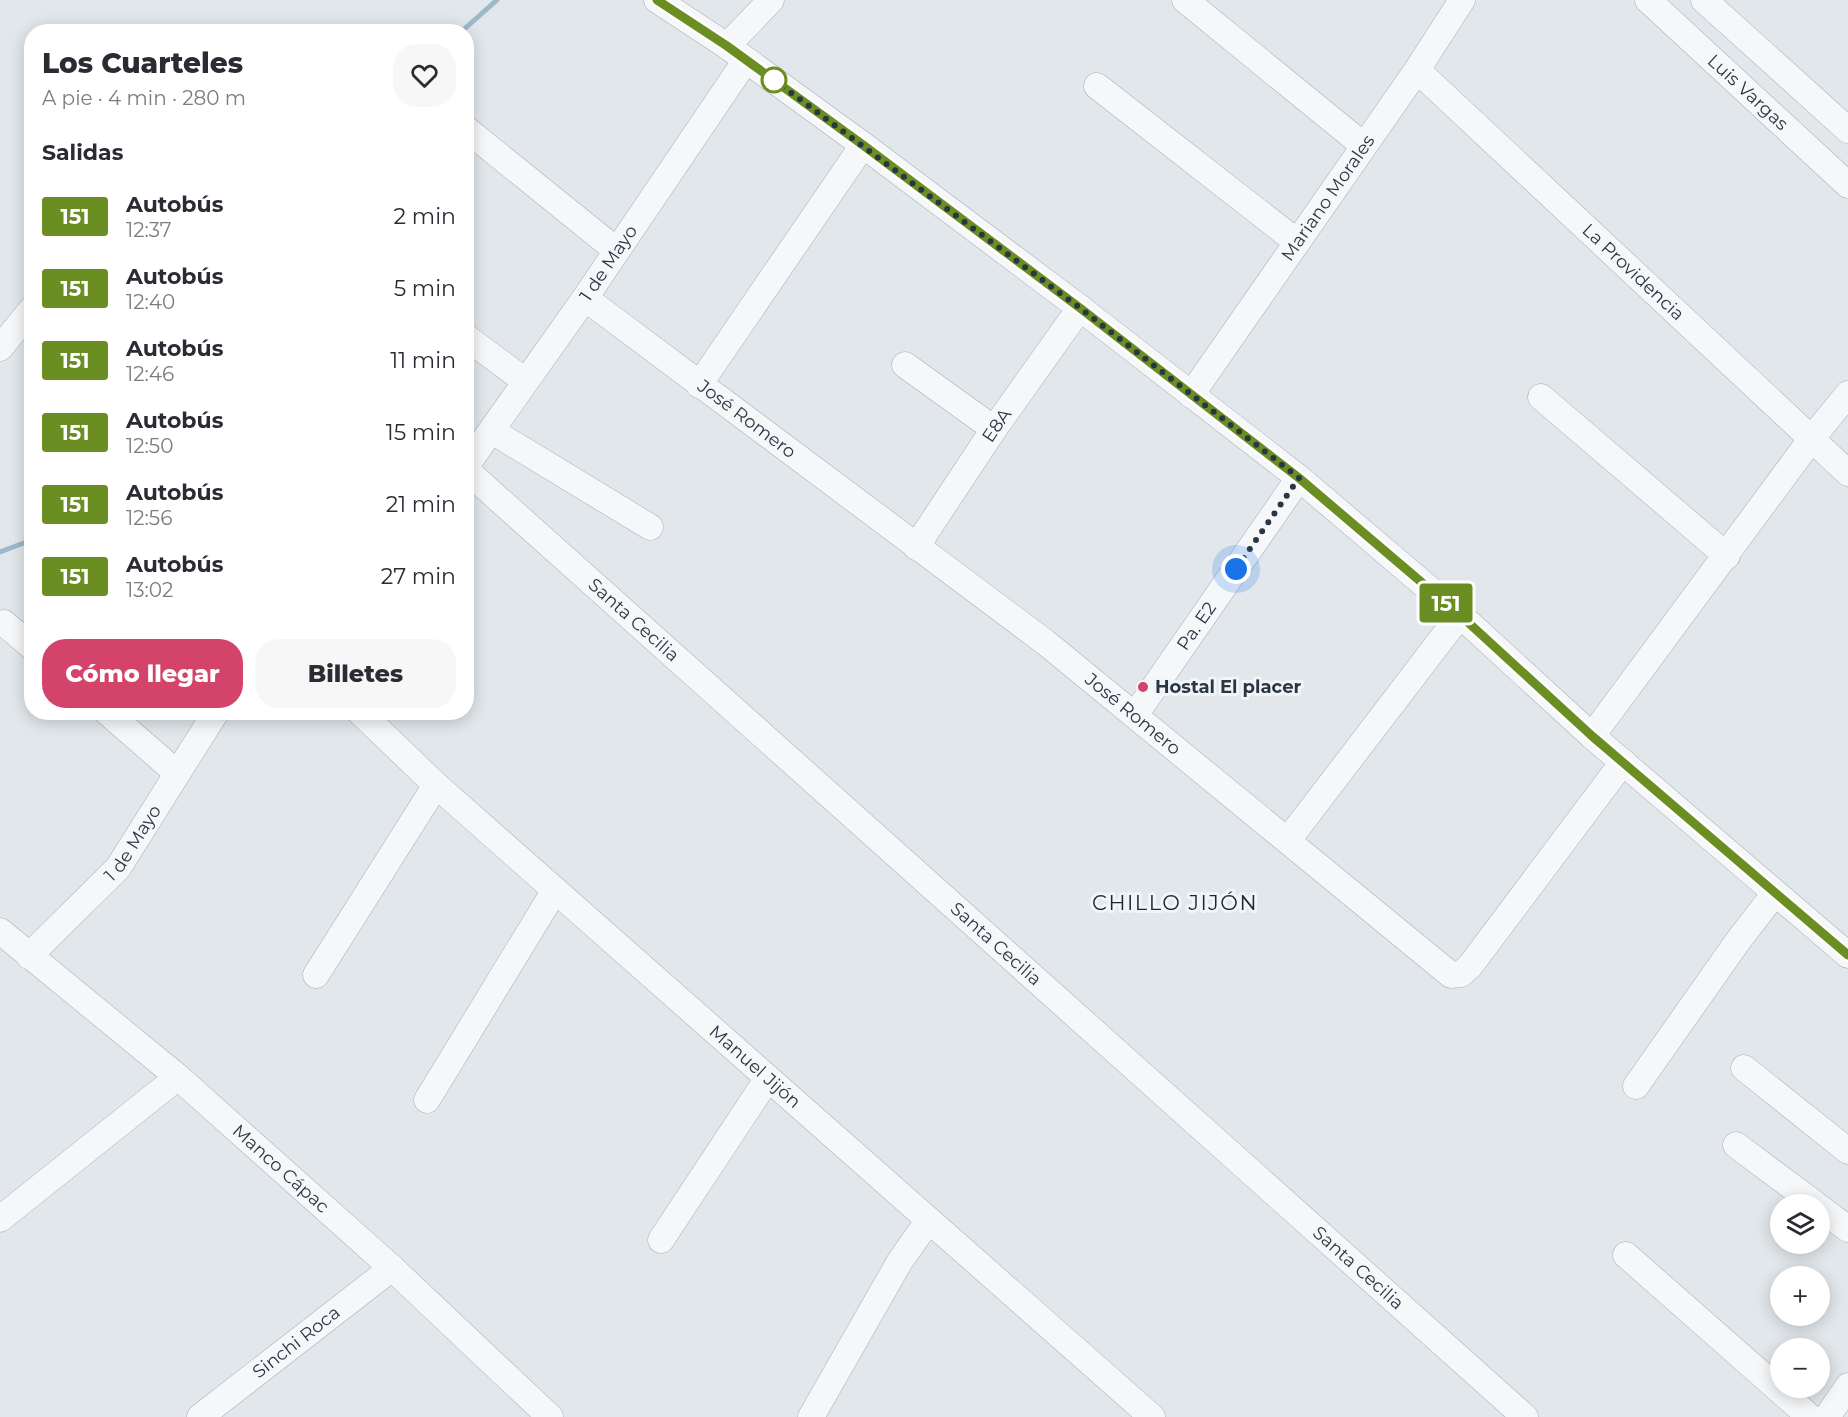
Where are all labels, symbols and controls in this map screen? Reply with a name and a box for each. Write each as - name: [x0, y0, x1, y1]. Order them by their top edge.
- button: heart: [393, 44, 456, 107]
- text: Los Cuarteles: [42, 46, 243, 80]
- street label: Luis Vargas: [1703, 50, 1793, 135]
- unlabelled marker: [761, 67, 787, 93]
- text: A pie · 4 min · 280 m: [42, 86, 246, 110]
- street label: Mariano Morales: [1277, 130, 1380, 265]
- text: Salidas: [42, 139, 123, 166]
- text: Autobús: [126, 191, 223, 218]
- text: 2 min: [394, 203, 456, 230]
- text: 151: [61, 204, 89, 229]
- text: 12:37: [126, 218, 172, 242]
- street label: La Providencia: [1578, 219, 1689, 325]
- street label: 1 de Mayo: [575, 221, 642, 305]
- text: Autobús: [126, 263, 223, 290]
- text: 5 min: [394, 275, 456, 302]
- text: 151: [61, 276, 89, 301]
- text: 12:40: [126, 290, 175, 314]
- text: Autobús: [126, 335, 223, 362]
- text: 11 min: [390, 347, 456, 374]
- text: 151: [61, 348, 89, 373]
- text: 12:46: [126, 362, 174, 386]
- street label: José Romero: [692, 374, 800, 463]
- street label: E8A: [977, 404, 1016, 446]
- text: Autobús: [126, 407, 223, 434]
- text: 15 min: [386, 419, 456, 446]
- text: 151: [61, 420, 89, 445]
- text: 12:50: [126, 434, 173, 458]
- text: Autobús: [126, 479, 223, 506]
- text: 21 min: [386, 491, 456, 518]
- text: 151: [61, 492, 89, 517]
- text: 12:56: [126, 506, 172, 530]
- text: Autobús: [126, 551, 223, 578]
- your location: [1221, 554, 1251, 584]
- text: 27 min: [381, 563, 456, 590]
- text: 151: [61, 564, 89, 589]
- street label: Santa Cecilia: [584, 574, 684, 666]
- text: 13:02: [126, 578, 173, 602]
- line badge: 151: [1412, 584, 1480, 622]
- text: 151: [1432, 591, 1460, 616]
- street label: Pa. E2: [1172, 598, 1221, 655]
- button: Cómo llegar: [42, 639, 243, 708]
- button: Billetes: [255, 639, 456, 708]
- street label: José Romero: [1080, 668, 1185, 760]
- place label: Hostal El placer: [1155, 676, 1301, 698]
- marker: Hostal El placer: [1136, 680, 1150, 694]
- street label: 1 de Mayo: [100, 801, 166, 886]
- district label: CHILLO JIJÓN: [1092, 890, 1258, 915]
- street label: Santa Cecilia: [946, 898, 1046, 990]
- street label: Manuel Jijón: [705, 1020, 805, 1113]
- street label: Manco Cápac: [228, 1120, 334, 1218]
- map controls: [1770, 1194, 1830, 1398]
- button: layers: [1770, 1194, 1830, 1254]
- street label: Santa Cecilia: [1308, 1222, 1408, 1314]
- button: +: [1770, 1266, 1830, 1326]
- street label: Sinchi Roca: [248, 1301, 345, 1383]
- button: −: [1770, 1338, 1830, 1398]

